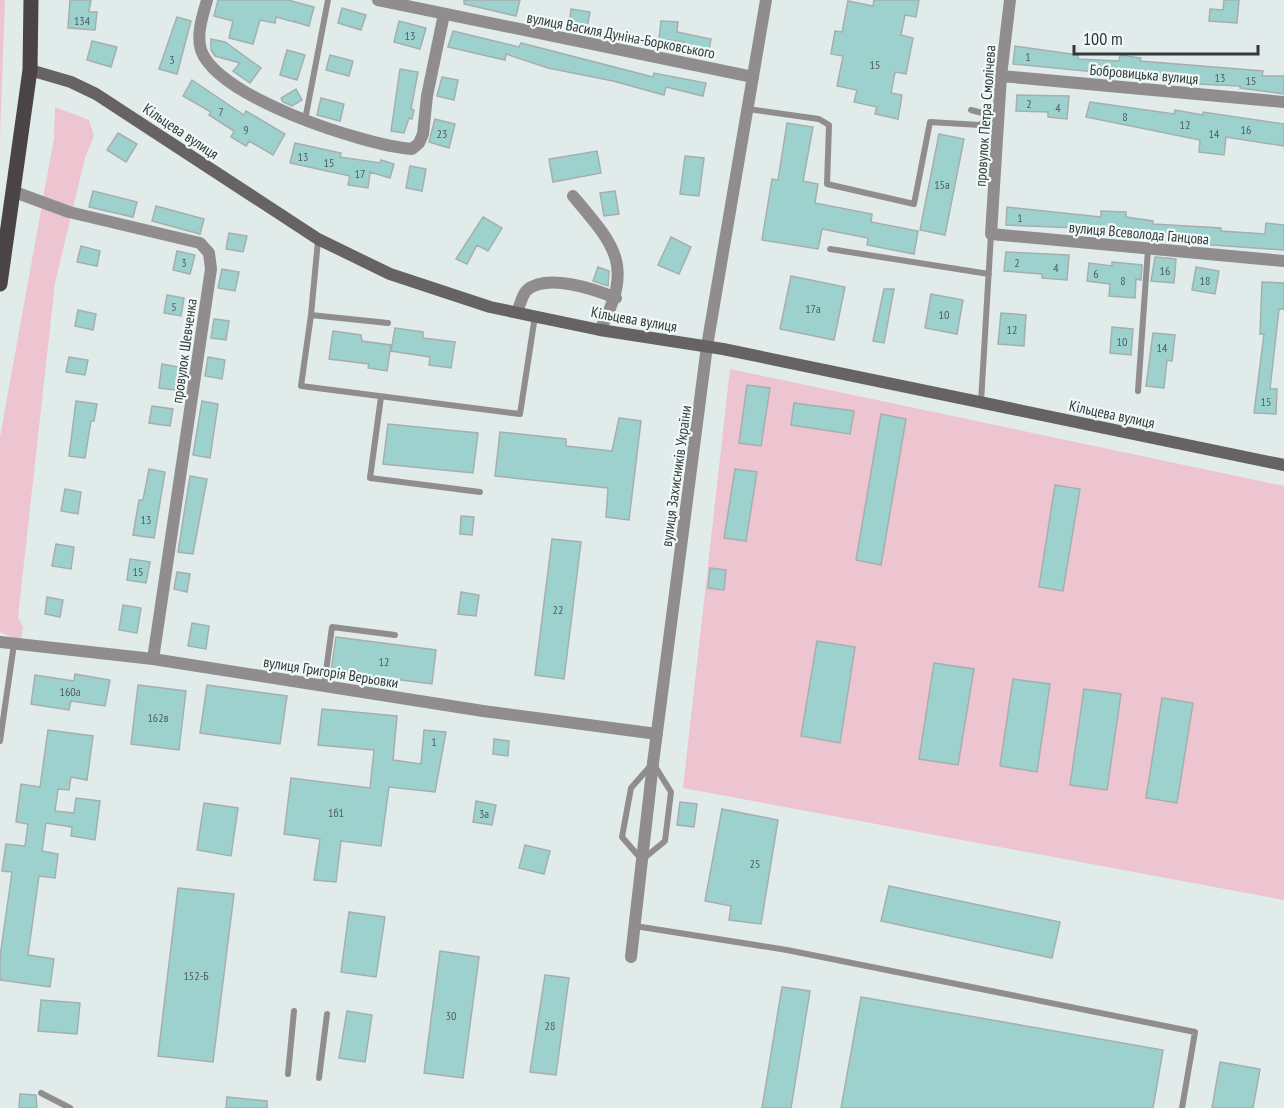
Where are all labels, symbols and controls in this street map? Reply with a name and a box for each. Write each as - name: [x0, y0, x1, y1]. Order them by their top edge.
- street label: вулиця Василя Дуніна-Борковського: [525, 7, 717, 63]
- house number: 134: [74, 13, 91, 28]
- scale bar: [1074, 18, 1258, 56]
- text: 100 m: [1083, 27, 1123, 50]
- house number: 13: [405, 28, 415, 43]
- street label: провулок Петра Смолічева: [971, 45, 999, 187]
- house number: 1: [1025, 49, 1031, 64]
- house number: 3: [169, 52, 175, 67]
- house number: 15: [870, 57, 880, 72]
- street label: Бобровицька вулиця: [1089, 60, 1199, 88]
- house number: 13: [1215, 70, 1225, 85]
- house number: 15: [1246, 73, 1256, 88]
- house number: 2: [1026, 96, 1032, 111]
- street label: Кільцева вулиця: [140, 99, 223, 163]
- house number: 4: [1055, 100, 1061, 115]
- house number: 7: [218, 104, 224, 119]
- house number: 8: [1122, 109, 1128, 124]
- house number: 12: [1180, 117, 1190, 132]
- house number: 9: [243, 122, 249, 137]
- house number: 16: [1241, 122, 1251, 137]
- house number: 23: [437, 126, 447, 141]
- house number: 14: [1209, 126, 1220, 141]
- house number: 13: [298, 149, 308, 164]
- house number: 15: [324, 155, 334, 170]
- house number: 17: [355, 166, 365, 181]
- house number: 15а: [934, 177, 950, 192]
- house number: 1: [1017, 210, 1023, 225]
- street label: вулиця Всеволода Ганцова: [1068, 217, 1210, 249]
- house number: 3: [181, 255, 187, 270]
- house number: 2: [1014, 255, 1020, 270]
- house number: 4: [1053, 260, 1059, 275]
- house number: 16: [1160, 263, 1170, 278]
- house number: 6: [1093, 266, 1099, 281]
- house number: 8: [1120, 273, 1126, 288]
- house number: 18: [1200, 273, 1210, 288]
- street label: провулок Шевченка: [167, 297, 201, 405]
- house number: 5: [171, 299, 177, 314]
- house number: 17а: [805, 301, 821, 316]
- street label: Кільцева вулиця: [589, 302, 679, 336]
- house number: 10: [939, 307, 949, 322]
- house number: 12: [1007, 322, 1017, 337]
- house number: 10: [1117, 334, 1127, 349]
- house number: 14: [1157, 340, 1168, 355]
- house number: 15: [1261, 394, 1271, 409]
- street label: Кільцева вулиця: [1067, 396, 1157, 432]
- street label: вулиця Захисників України: [657, 404, 695, 548]
- house number: 13: [141, 512, 151, 527]
- house number: 15: [133, 564, 143, 579]
- house number: 22: [553, 602, 563, 617]
- street label: вулиця Григорія Верьовки: [262, 652, 400, 692]
- house number: 12: [379, 654, 389, 669]
- house number: 160а: [59, 684, 81, 699]
- house number: 162в: [147, 710, 169, 725]
- house number: 1: [431, 734, 437, 749]
- house number: 1б1: [328, 805, 344, 820]
- house number: 3а: [479, 806, 489, 821]
- house number: 25: [750, 856, 760, 871]
- house number: 152-Б: [183, 968, 209, 983]
- house number: 30: [446, 1008, 456, 1023]
- house number: 28: [545, 1018, 555, 1033]

